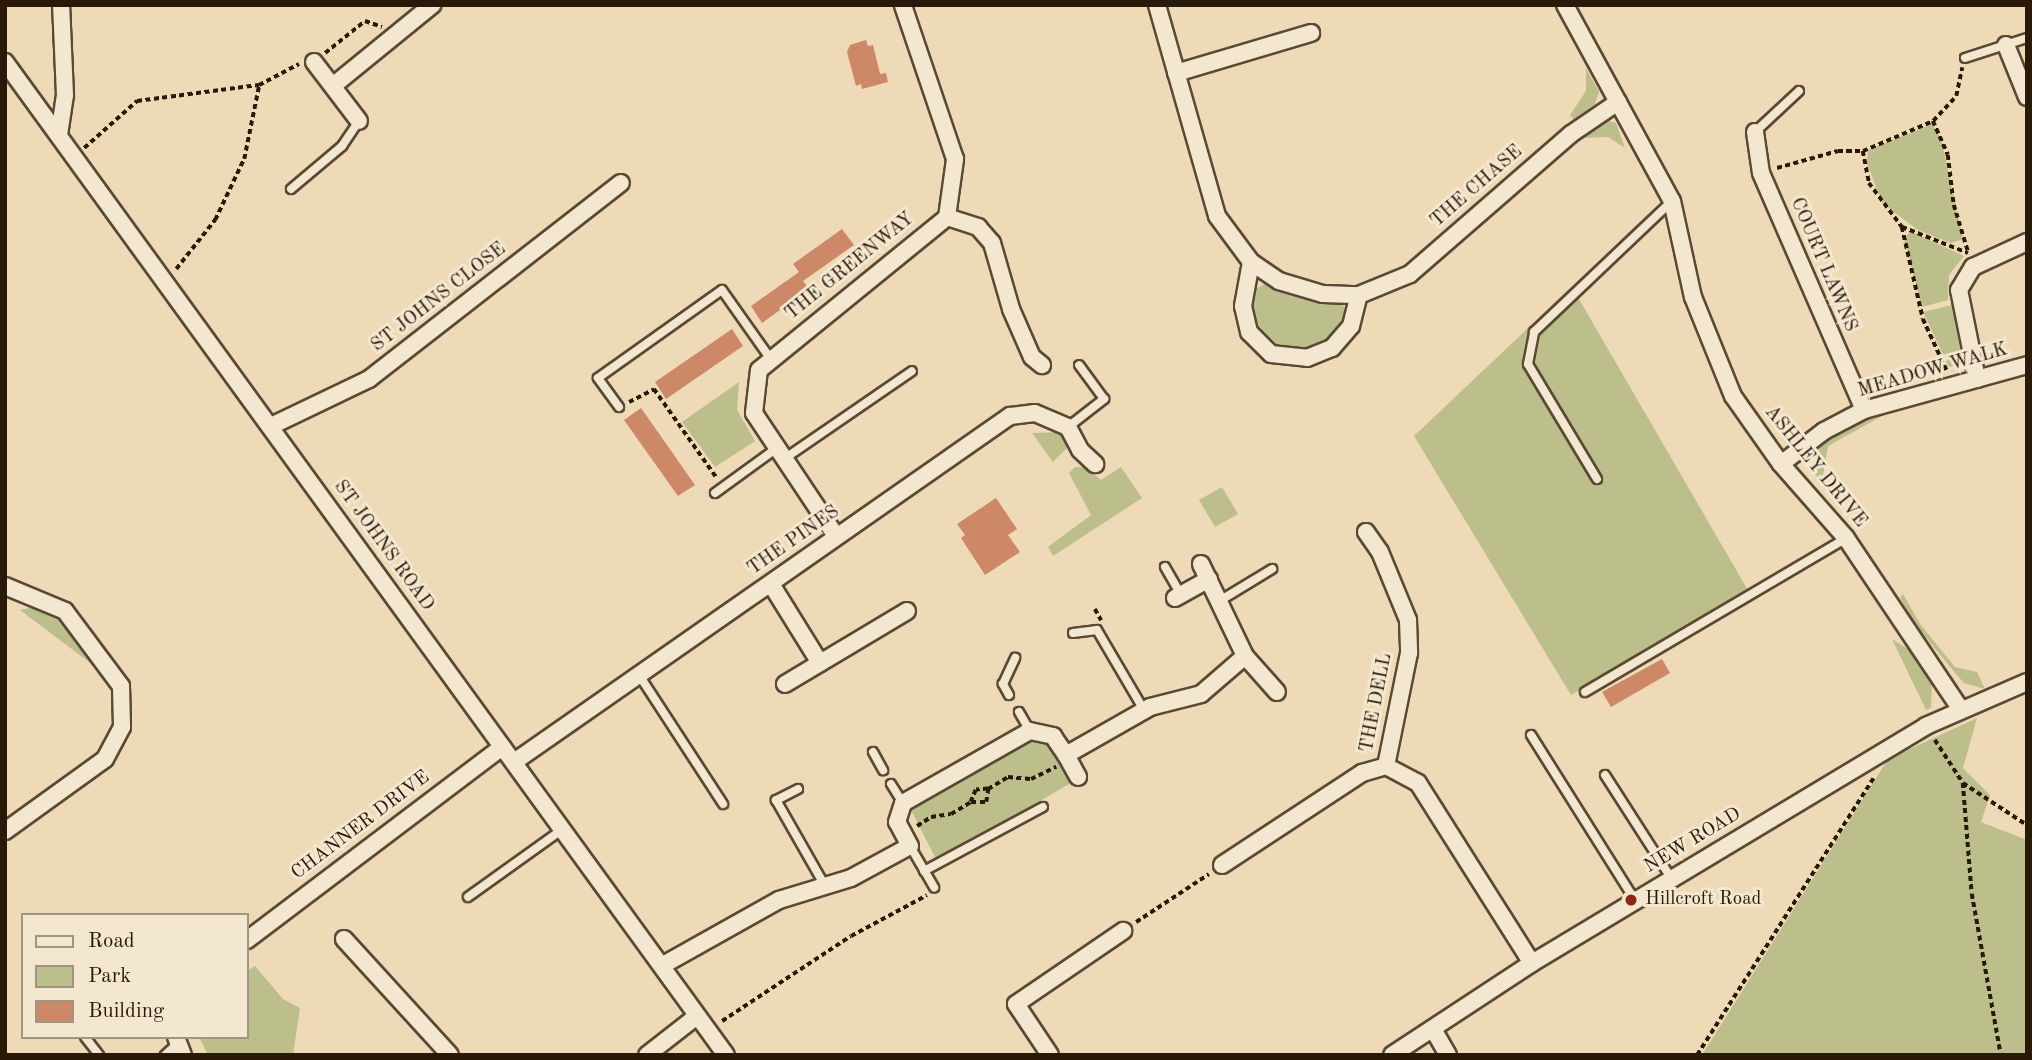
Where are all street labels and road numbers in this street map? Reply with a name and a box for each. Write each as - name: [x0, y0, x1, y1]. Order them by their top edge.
- street label: THE CHASE: [1426, 141, 1528, 233]
- street label: COURT LAWNS: [1784, 194, 1862, 336]
- street label: THE GREENWAY: [781, 208, 919, 326]
- street label: ST JOHNS CLOSE: [367, 238, 511, 358]
- street label: MEADOW WALK: [1855, 339, 2011, 403]
- street label: ASHLEY DRIVE: [1759, 402, 1871, 532]
- street label: ST JOHNS ROAD: [328, 476, 438, 616]
- street label: THE PINES: [744, 501, 844, 581]
- street label: THE DELL: [1356, 652, 1398, 754]
- street label: CHANNER DRIVE: [287, 767, 435, 885]
- street label: NEW ROAD: [1641, 803, 1745, 879]

